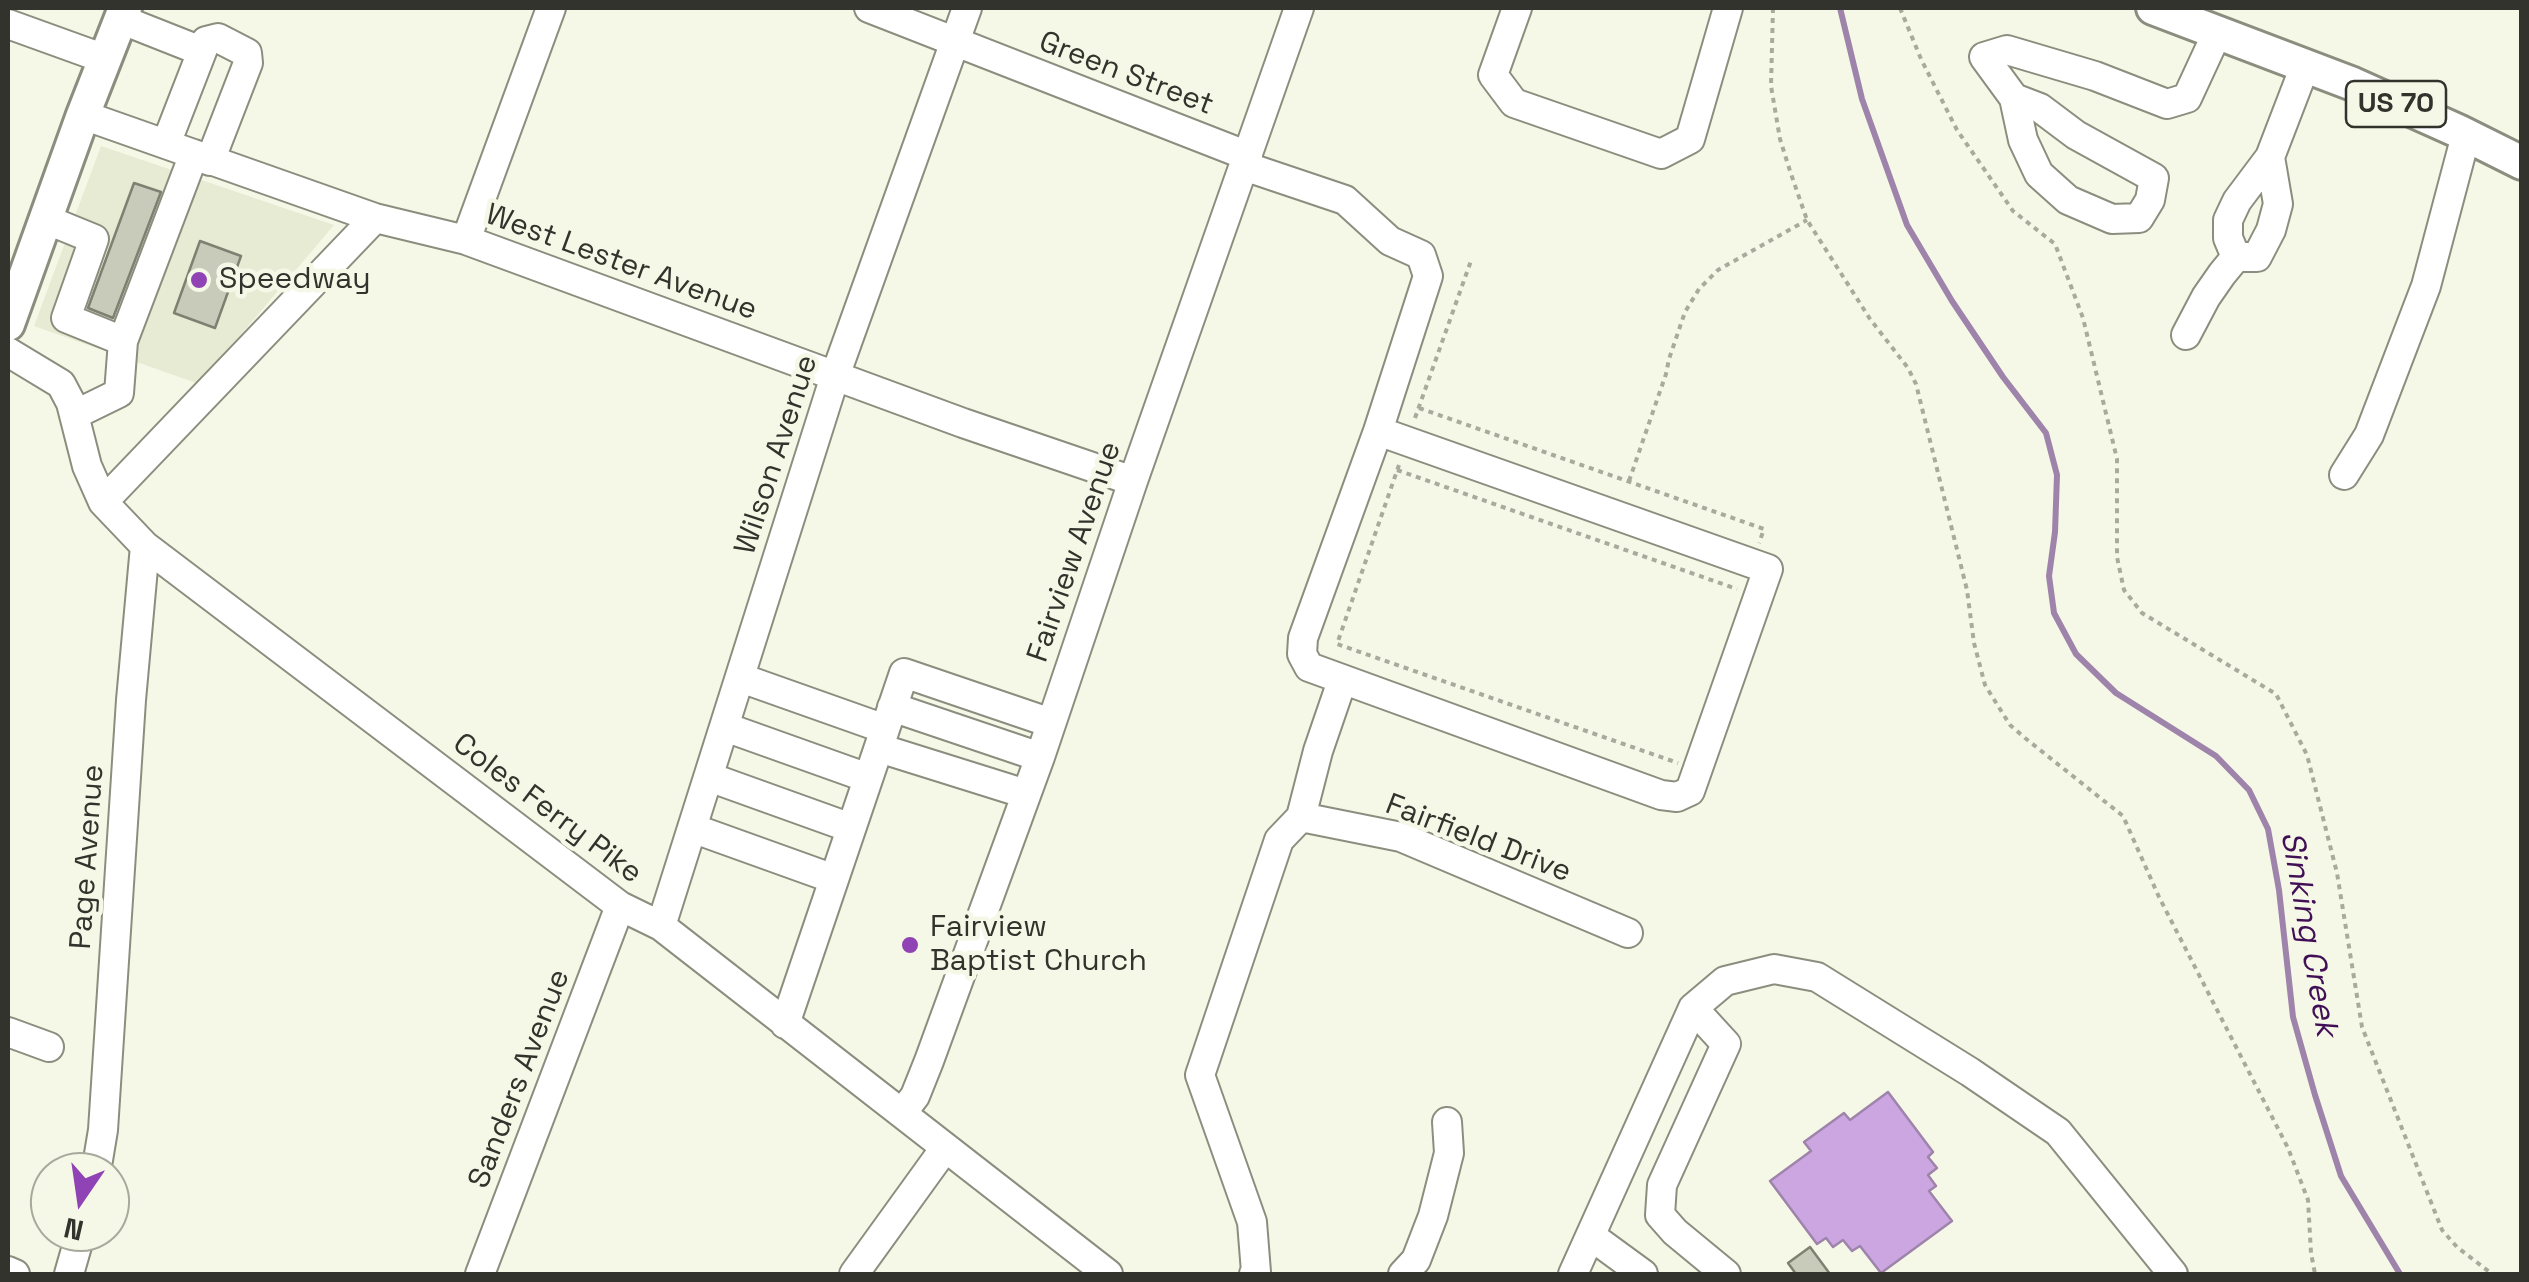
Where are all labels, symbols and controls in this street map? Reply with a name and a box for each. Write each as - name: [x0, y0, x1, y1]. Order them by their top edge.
- street label: Green Street: [1034, 24, 1218, 124]
- road number: US 70: [2346, 81, 2446, 127]
- street label: West Lester Avenue: [480, 197, 762, 329]
- place label: Speedway: [219, 262, 371, 298]
- marker: Speedway: [188, 269, 210, 291]
- street label: Wilson Avenue: [728, 351, 826, 559]
- street label: Fairview Avenue: [1020, 437, 1130, 667]
- street label: Coles Ferry Pike: [445, 726, 649, 892]
- street label: Page Avenue: [64, 763, 112, 951]
- street label: Fairfield Drive: [1380, 787, 1576, 891]
- water label: Sinking Creek: [2271, 828, 2345, 1040]
- place label: Fairview Baptist Church: [930, 910, 1147, 980]
- marker: Fairview Baptist Church: [899, 934, 921, 956]
- street label: Sanders Avenue: [462, 964, 578, 1194]
- north arrow: [30, 1152, 130, 1252]
- text: N: [61, 1210, 87, 1249]

